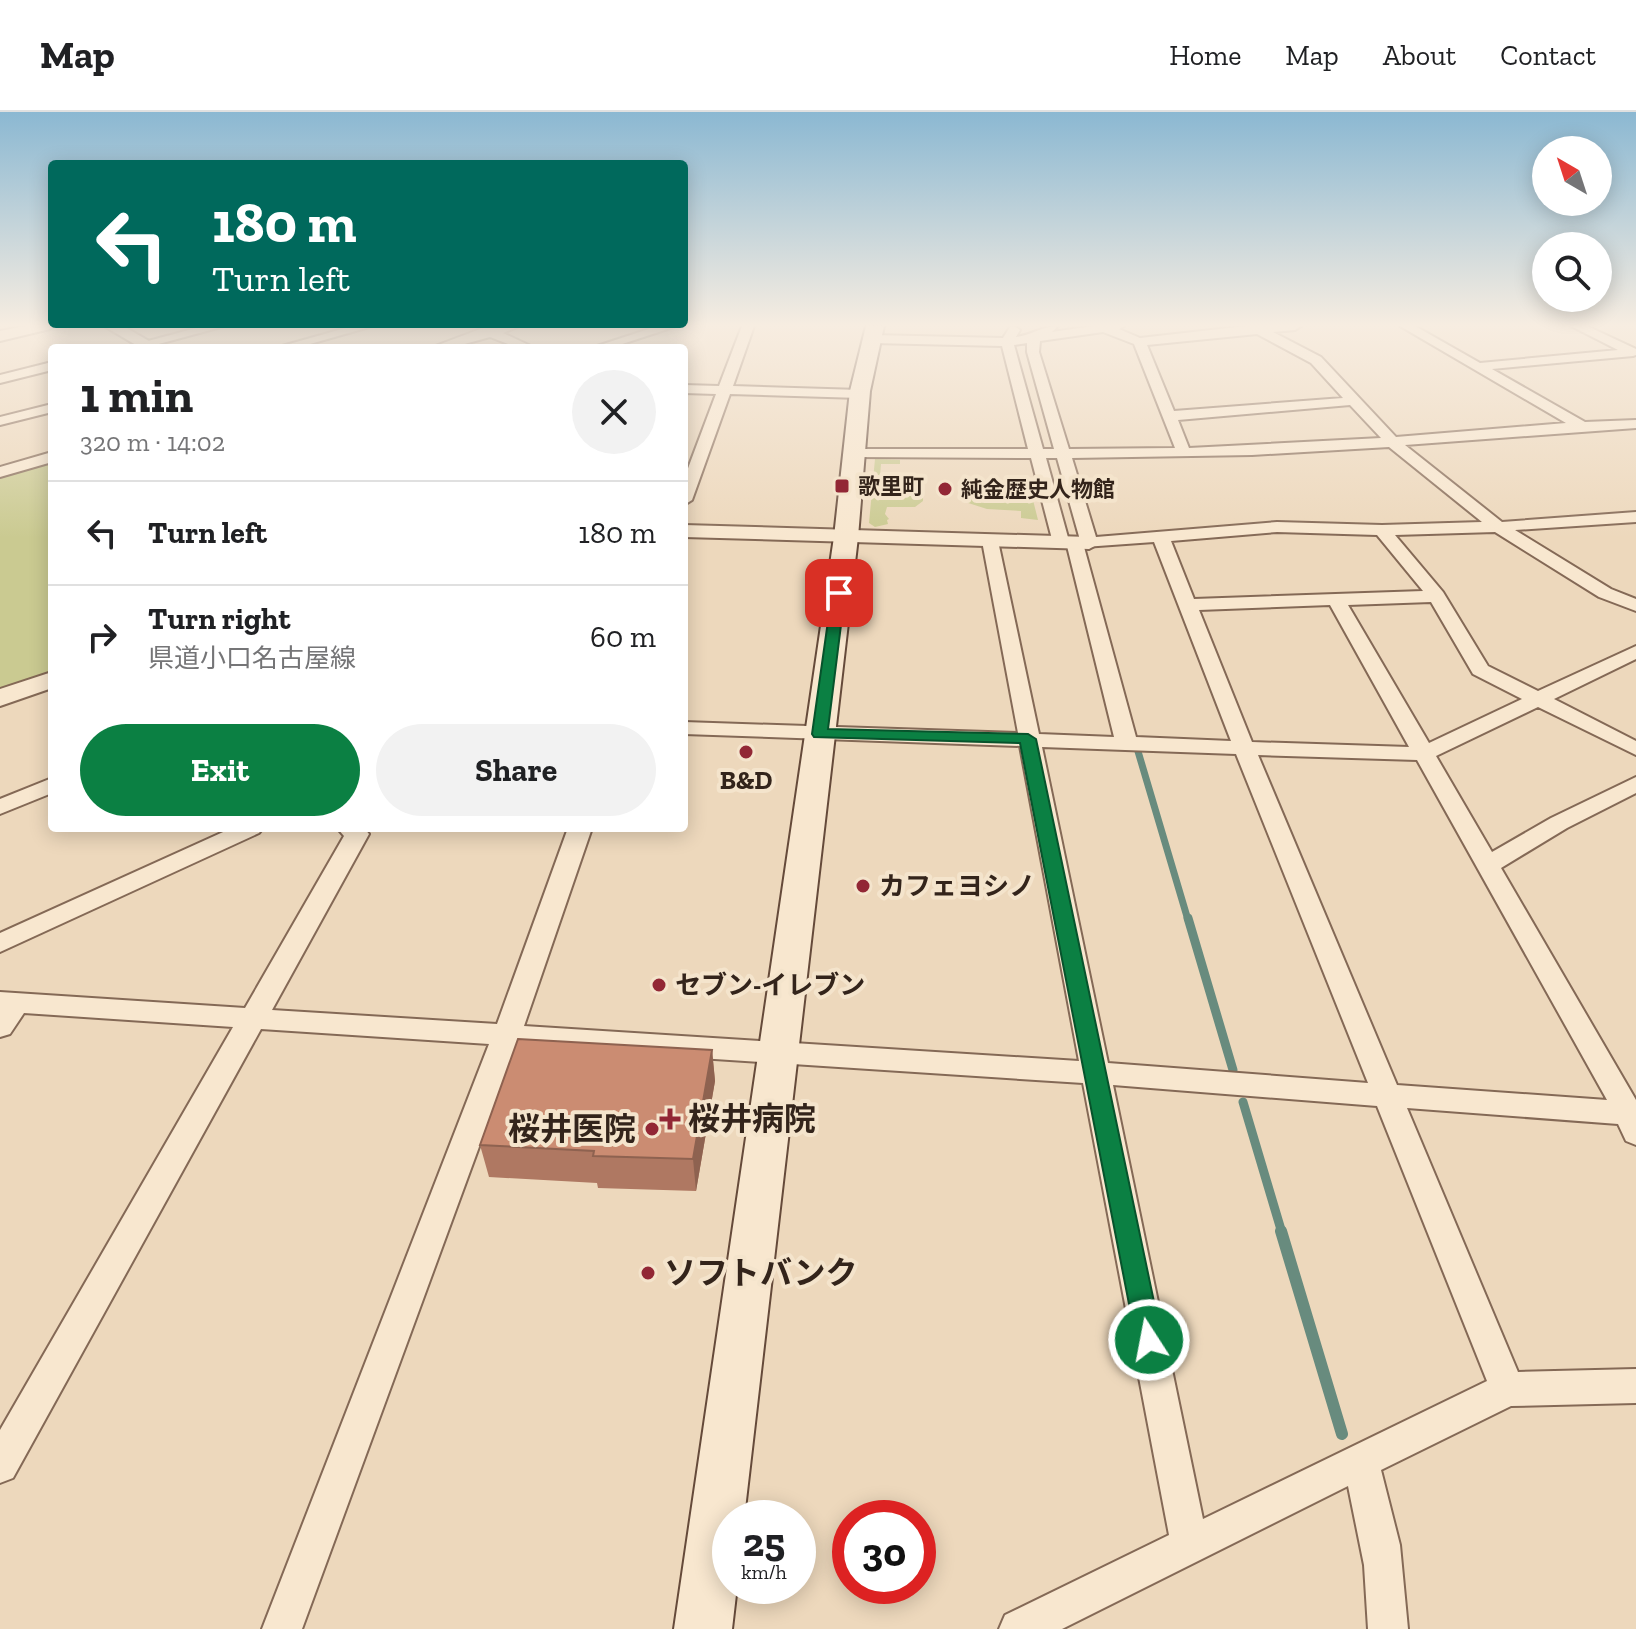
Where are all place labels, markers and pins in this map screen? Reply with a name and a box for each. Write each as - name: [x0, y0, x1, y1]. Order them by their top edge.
- place label: 歌里町: [858, 473, 924, 500]
- place label: 純金歴史人物館: [961, 476, 1115, 503]
- marker: 歌里町: [833, 477, 851, 495]
- marker: 純金歴史人物館: [936, 480, 954, 498]
- pin: [805, 559, 873, 627]
- marker: B&D: [737, 743, 755, 761]
- place label: B&D: [720, 764, 772, 796]
- place label: カフェヨシノ: [879, 870, 1035, 902]
- marker: カフェヨシノ: [854, 877, 872, 895]
- place label: セブン-イレブン: [675, 969, 865, 1001]
- marker: セブン-イレブン: [650, 976, 668, 994]
- place label: 桜井病院: [688, 1100, 816, 1138]
- marker: 桜井病院: [659, 1108, 681, 1130]
- place label: 桜井医院: [508, 1110, 636, 1148]
- marker: 桜井医院: [643, 1120, 661, 1138]
- place label: ソフトバンク: [664, 1254, 858, 1292]
- marker: ソフトバンク: [639, 1264, 657, 1282]

